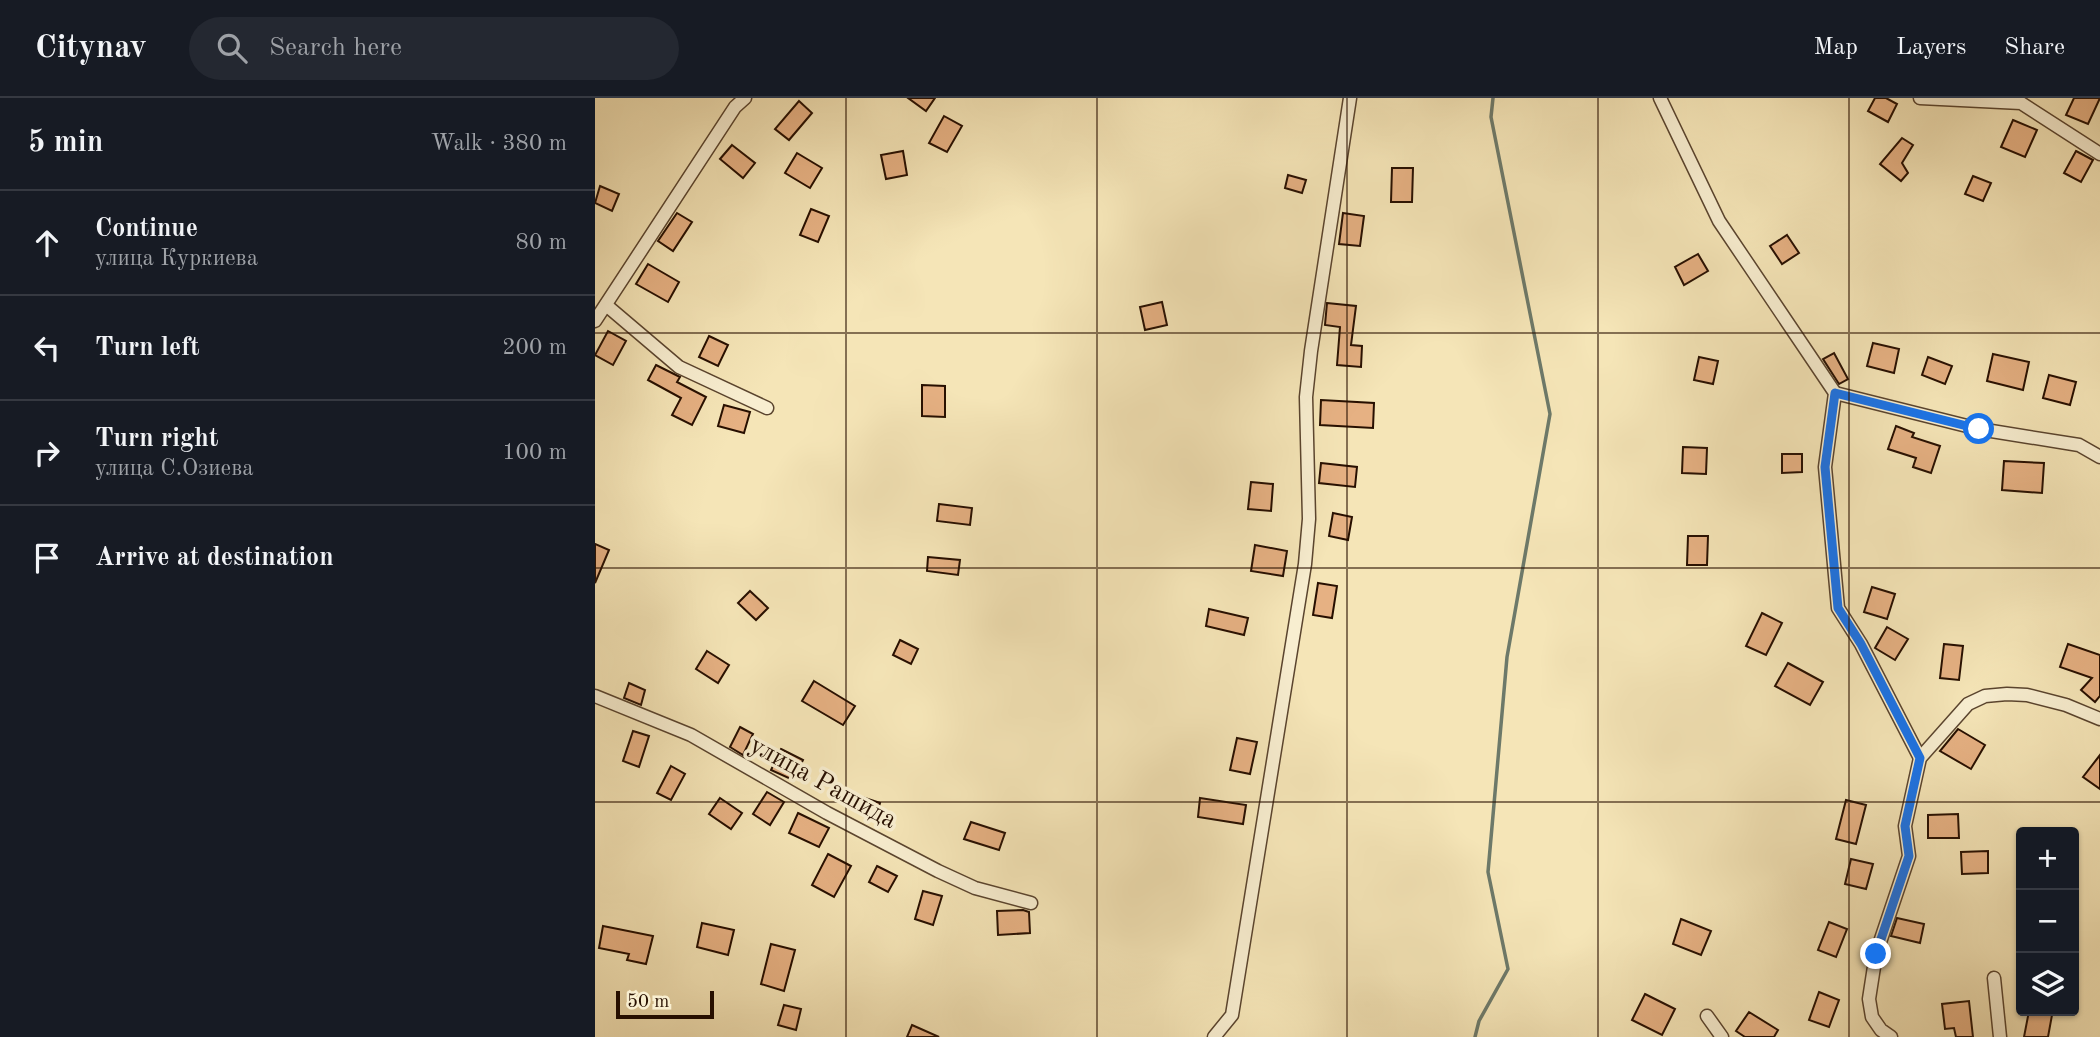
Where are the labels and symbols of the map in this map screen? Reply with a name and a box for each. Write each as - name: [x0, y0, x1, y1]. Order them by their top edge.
- route start: [1963, 413, 1994, 444]
- street label: улица Рашида: [745, 732, 901, 834]
- route end: [1860, 938, 1891, 969]
- scale bar: [616, 988, 714, 1020]

